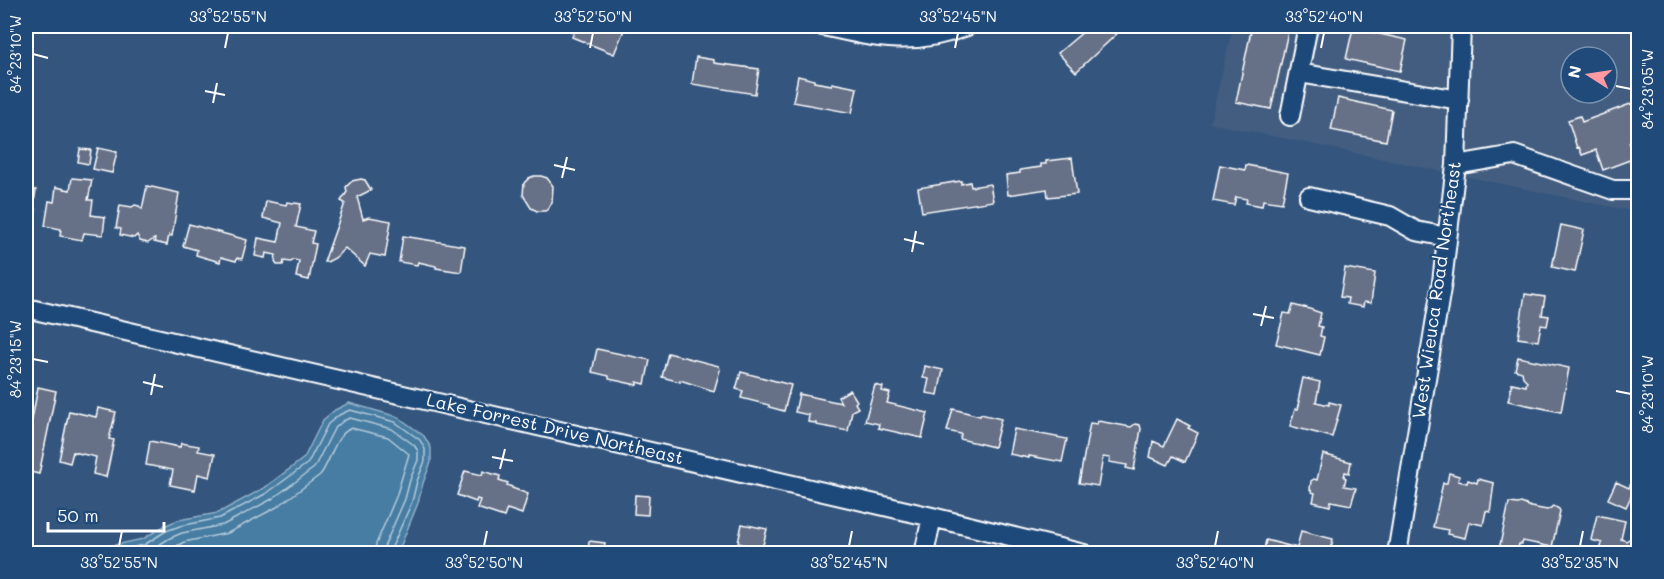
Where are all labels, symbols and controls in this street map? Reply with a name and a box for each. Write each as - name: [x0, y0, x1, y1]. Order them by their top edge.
- text: 33°52'55"N: [189, 6, 267, 26]
- text: 33°52'50"N: [554, 6, 632, 26]
- text: 33°52'45"N: [919, 6, 997, 26]
- text: 33°52'40"N: [1285, 6, 1363, 26]
- text: 84°23'10"W: [5, 15, 25, 93]
- north arrow: [1559, 45, 1619, 105]
- text: 84°23'05"W: [1637, 49, 1657, 129]
- text: N: [1562, 64, 1585, 80]
- street label: West Wieuca Road Northeast: [1406, 159, 1466, 420]
- text: 84°23'15"W: [5, 320, 25, 398]
- text: 84°23'10"W: [1637, 355, 1657, 433]
- street label: Lake Forrest Drive Northeast: [424, 387, 686, 469]
- scale bar: [48, 495, 164, 533]
- text: 50 m: [57, 503, 99, 527]
- text: 33°52'55"N: [80, 552, 158, 572]
- text: 33°52'50"N: [445, 552, 523, 572]
- text: 33°52'45"N: [810, 552, 888, 572]
- text: 33°52'40"N: [1176, 552, 1254, 572]
- text: 33°52'35"N: [1541, 552, 1619, 572]

